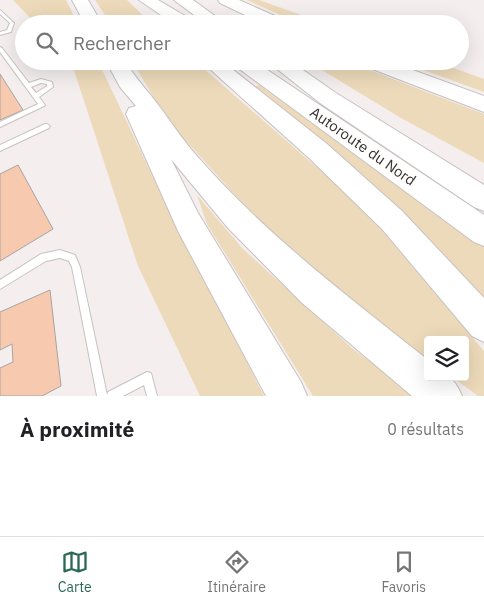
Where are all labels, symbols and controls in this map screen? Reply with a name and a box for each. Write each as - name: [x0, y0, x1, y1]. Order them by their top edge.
- search box: [15, 15, 469, 70]
- icon: search: [33, 29, 61, 57]
- text: Rechercher: [73, 31, 171, 55]
- street label: Autoroute du Nord: [306, 102, 420, 190]
- map controls: [424, 336, 469, 381]
- button: layers: [424, 336, 469, 381]
- text: À proximité: [20, 415, 134, 443]
- text: 0 résultats: [387, 419, 464, 439]
- tab: Carte: [58, 548, 92, 596]
- tab: Itinéraire: [207, 548, 266, 596]
- tab: Favoris: [381, 548, 426, 596]

